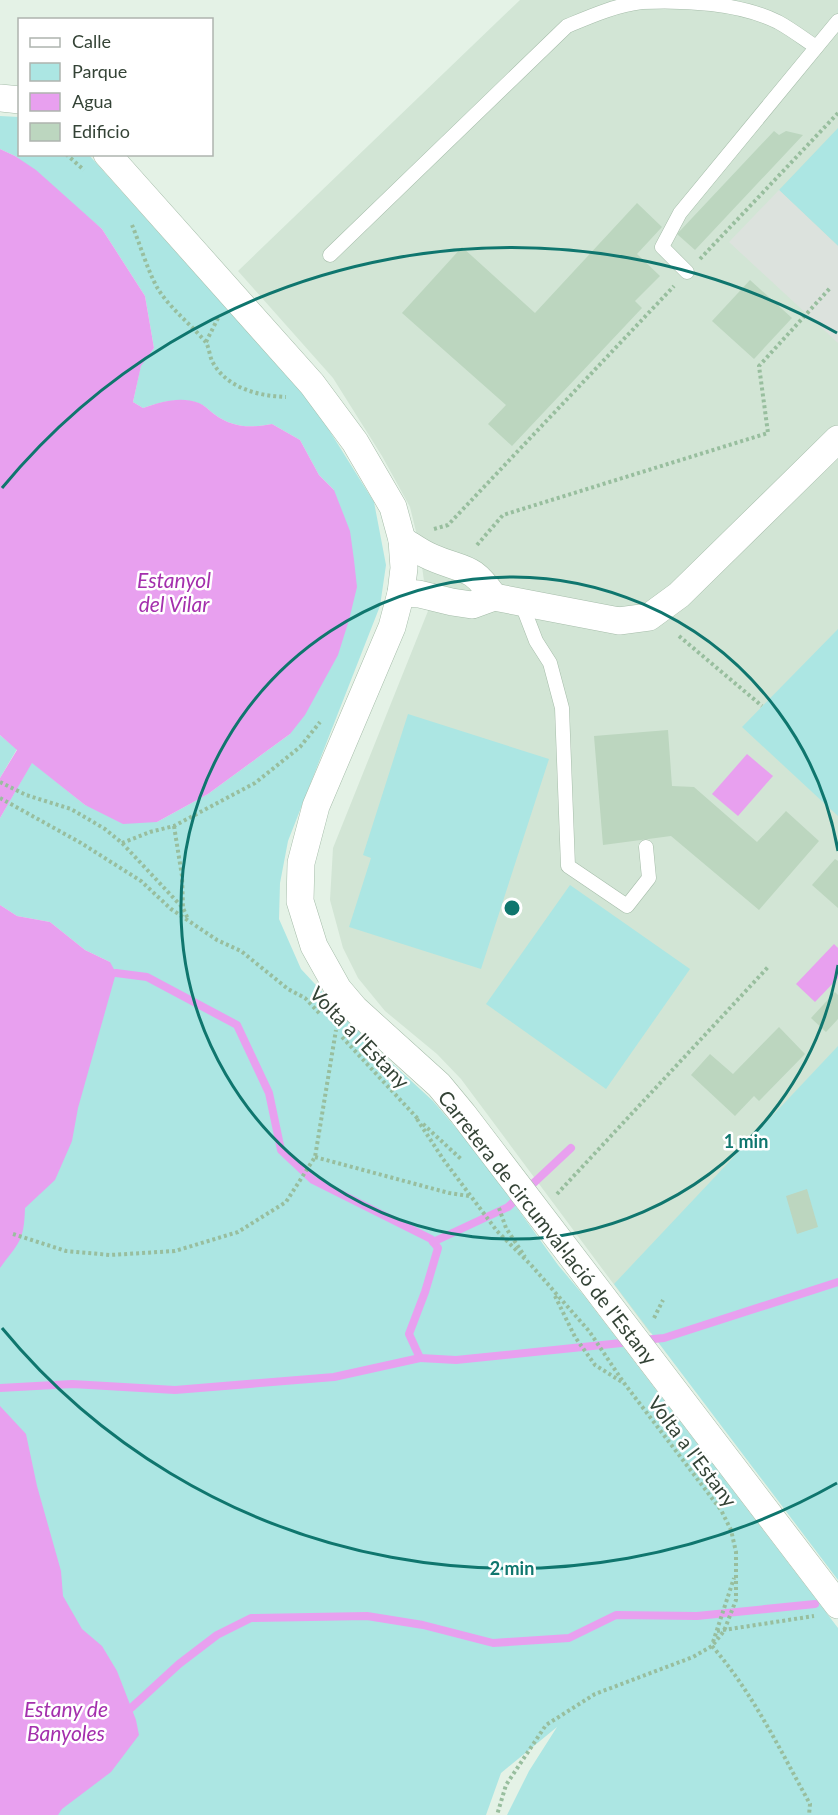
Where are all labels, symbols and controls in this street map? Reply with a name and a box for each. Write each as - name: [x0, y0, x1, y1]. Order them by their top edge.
- legend: [18, 18, 213, 156]
- text: Calle: [72, 30, 111, 52]
- text: Parque: [72, 60, 127, 82]
- text: Agua: [72, 90, 113, 112]
- text: Edificio: [72, 120, 130, 142]
- water label: Estanyol del Vilar: [137, 567, 211, 616]
- centre of rings: [502, 898, 522, 918]
- street label: Volta a l'Estany: [305, 981, 415, 1094]
- street label: Carretera de circumval·lació de l'Estany: [434, 1085, 663, 1369]
- text: 1 min: [724, 1130, 768, 1152]
- street label: Volta a l'Estany: [644, 1391, 743, 1512]
- text: 2 min: [490, 1557, 534, 1579]
- water label: Estany de Banyoles: [24, 1696, 108, 1745]

